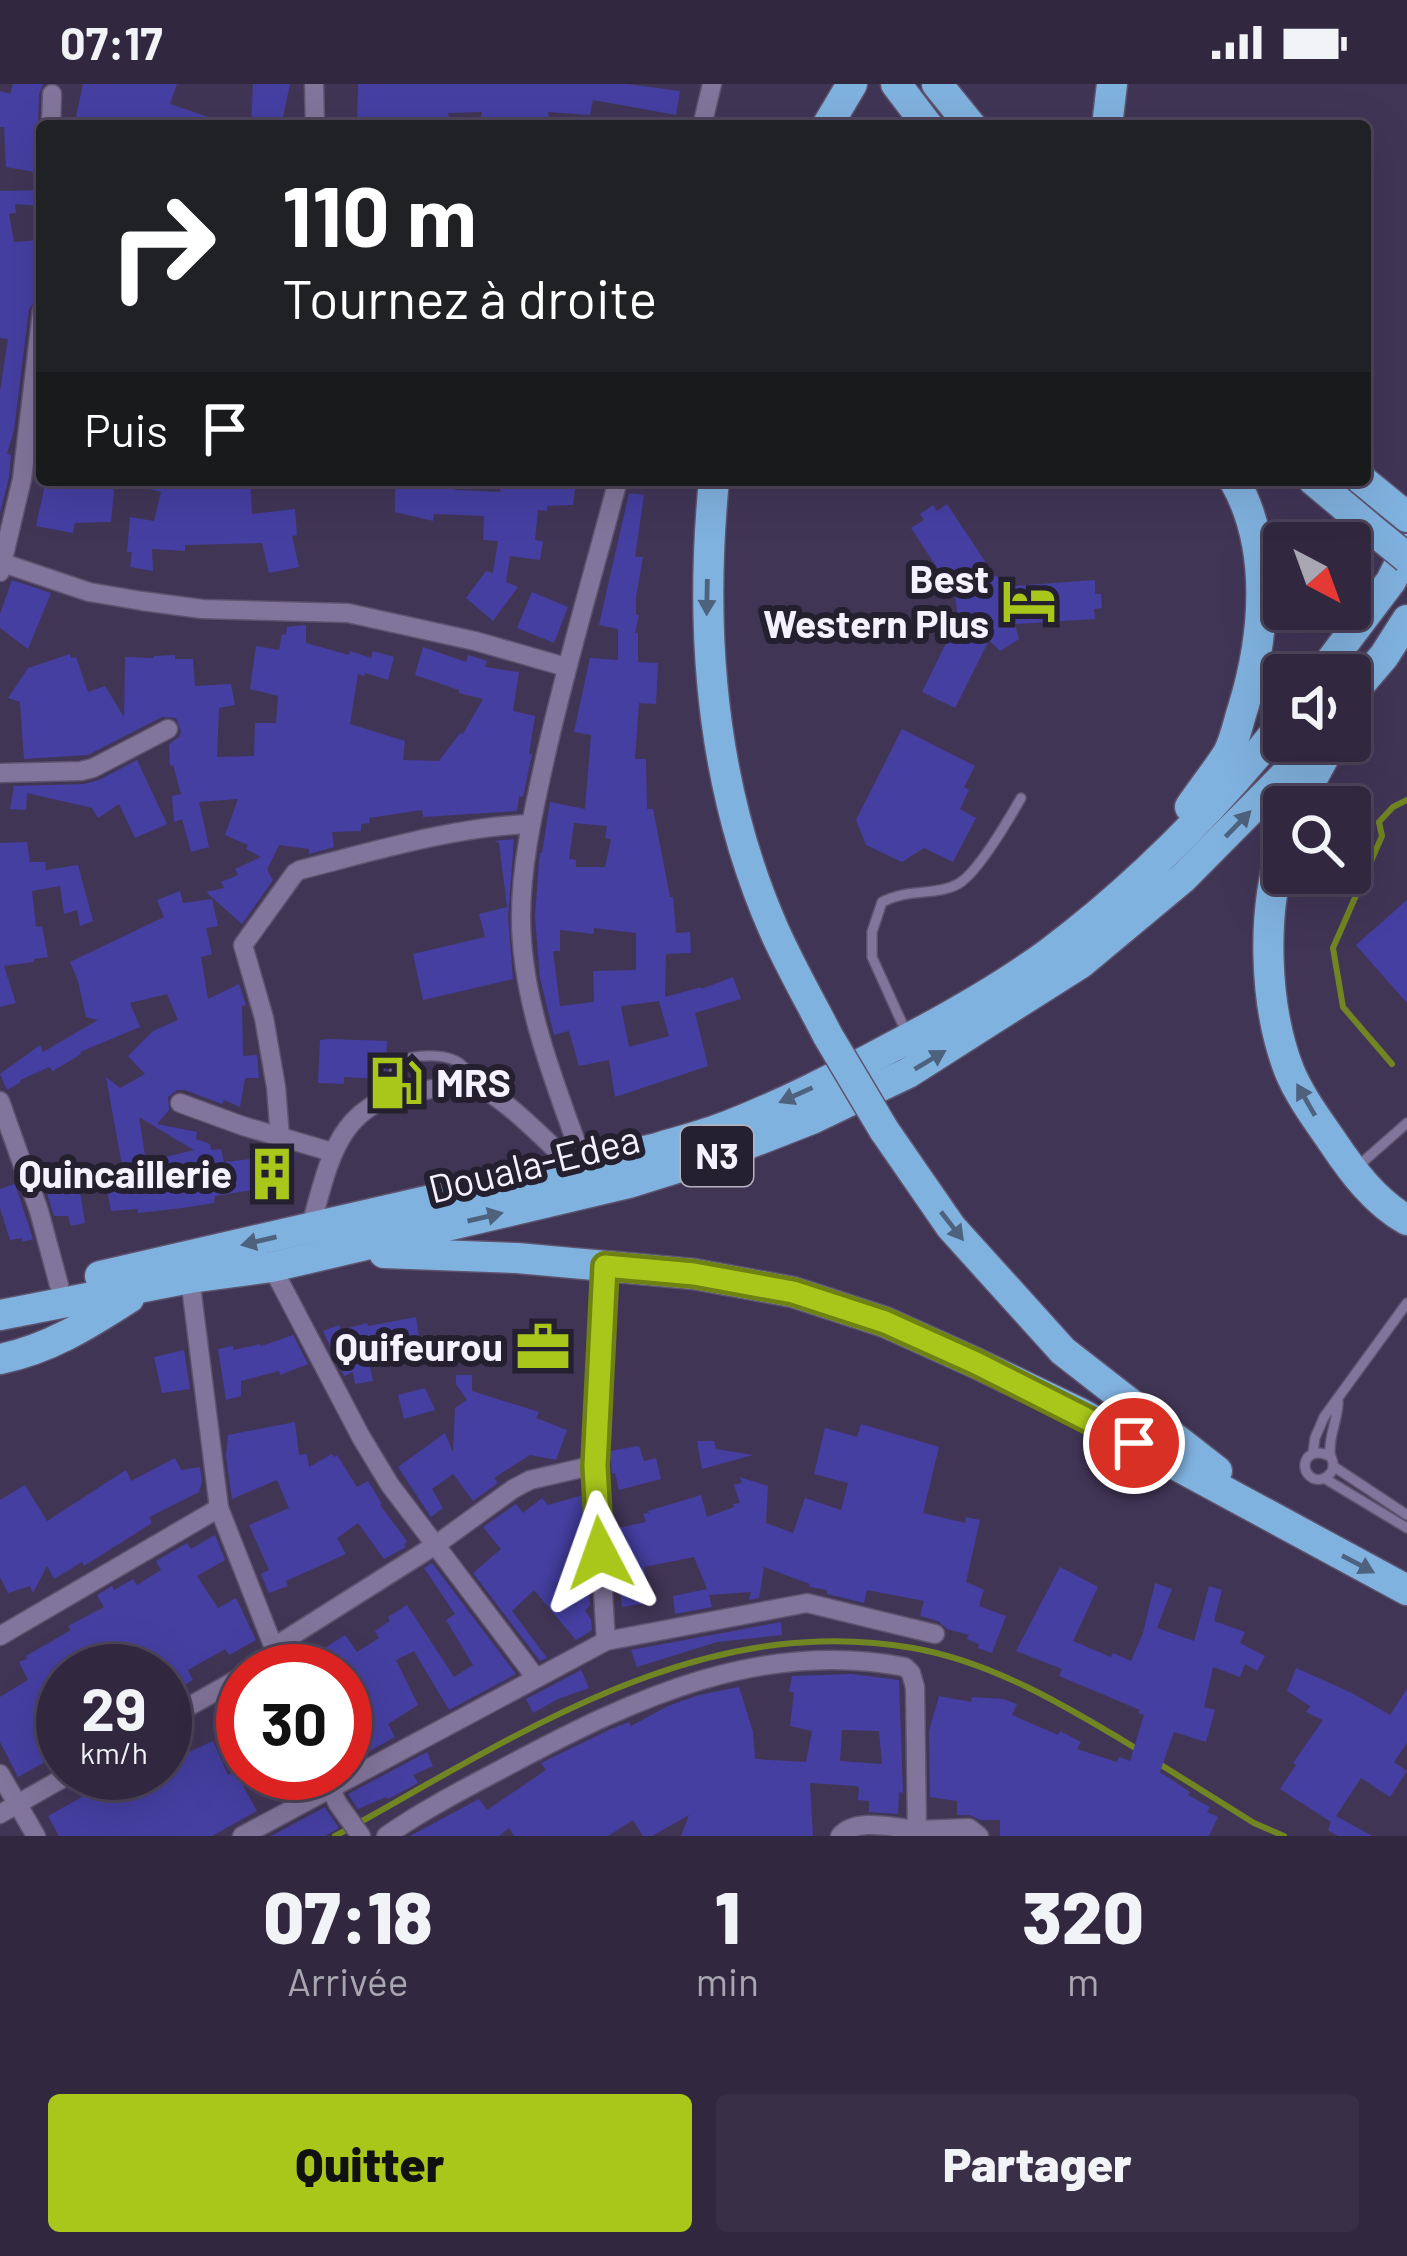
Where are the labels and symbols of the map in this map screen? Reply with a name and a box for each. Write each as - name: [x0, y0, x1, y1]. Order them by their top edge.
- north arrow: [1263, 522, 1371, 630]
- place label: Best Western Plus: [763, 554, 989, 646]
- hotel icon: Best Western Plus: [1000, 572, 1058, 630]
- one-way arrow: [697, 579, 717, 617]
- one-way arrow: [1224, 810, 1252, 839]
- one-way arrow: [913, 1050, 946, 1072]
- fuel station icon: MRS: [367, 1054, 425, 1112]
- place label: MRS: [436, 1058, 511, 1105]
- one-way arrow: [1297, 1083, 1318, 1117]
- one-way arrow: [778, 1086, 813, 1106]
- street label: Douala-Edea: [423, 1114, 644, 1211]
- road number: N3: [681, 1126, 753, 1186]
- building icon: Quincaillerie: [243, 1145, 301, 1203]
- place label: Quincaillerie: [18, 1149, 232, 1196]
- one-way arrow: [466, 1207, 504, 1226]
- one-way arrow: [939, 1210, 964, 1241]
- one-way arrow: [240, 1232, 277, 1251]
- office icon: Quifeurou: [514, 1318, 572, 1376]
- place label: Quifeurou: [335, 1322, 503, 1369]
- pin: [1083, 1392, 1185, 1494]
- position arrow: [537, 1490, 663, 1616]
- one-way arrow: [1340, 1553, 1375, 1574]
- speed limit sign: 30: [216, 1644, 372, 1800]

